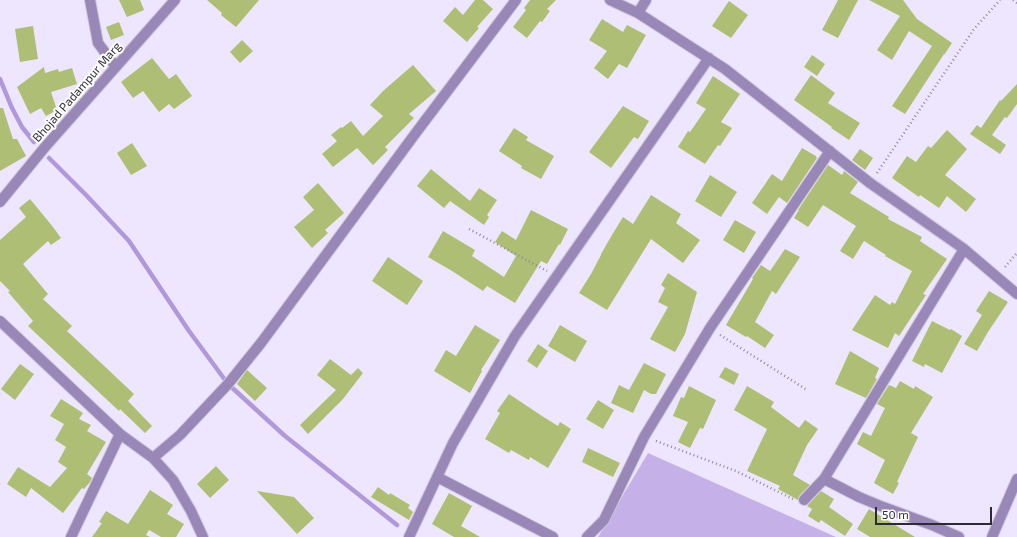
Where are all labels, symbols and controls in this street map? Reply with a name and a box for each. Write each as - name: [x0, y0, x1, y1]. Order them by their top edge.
- street label: Bhojad Padampur Marg: [30, 39, 124, 145]
- scale bar: [877, 499, 994, 525]
- text: 50 m: [882, 507, 909, 521]

